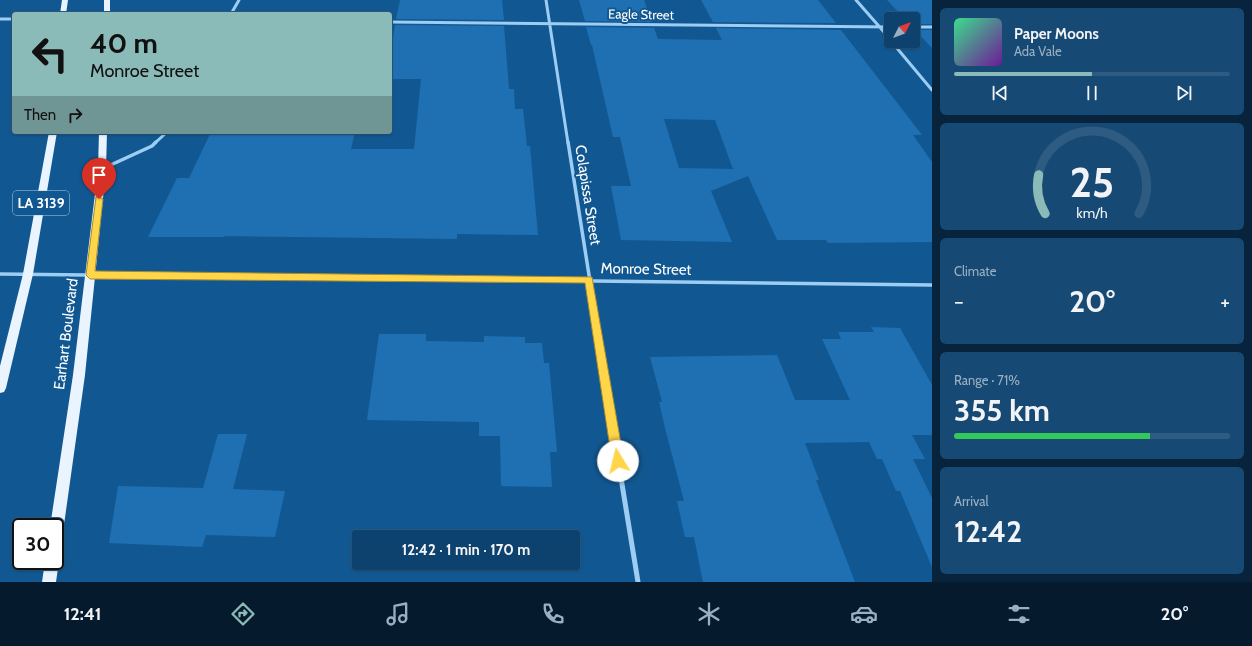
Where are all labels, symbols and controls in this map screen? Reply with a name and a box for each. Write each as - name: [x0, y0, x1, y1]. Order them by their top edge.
- street label: Eagle Street: [608, 5, 675, 23]
- north arrow: [884, 12, 920, 48]
- map controls: [884, 12, 920, 48]
- text: Paper Moons: [1014, 25, 1099, 43]
- text: 40 m: [90, 26, 158, 60]
- icon: left: [24, 28, 76, 80]
- text: Ada Vale: [1014, 43, 1062, 59]
- text: Monroe Street: [90, 60, 199, 82]
- icon: previous: [989, 82, 1011, 104]
- icon: pause: [1081, 82, 1103, 104]
- icon: next: [1173, 82, 1195, 104]
- icon: right: [64, 104, 86, 126]
- text: Then: [24, 106, 56, 124]
- street label: Colapissa Street: [571, 144, 605, 246]
- text: 25: [1070, 157, 1114, 207]
- pin: [82, 158, 116, 199]
- icon: arrive: [88, 164, 110, 186]
- road number: LA 3139: [13, 191, 69, 215]
- text: km/h: [1076, 204, 1108, 222]
- street label: Monroe Street: [600, 259, 692, 279]
- text: Climate: [954, 263, 996, 279]
- street label: Earhart Boulevard: [50, 277, 82, 391]
- text: 20°: [1069, 283, 1115, 320]
- text: −: [954, 288, 964, 315]
- text: +: [1220, 288, 1230, 315]
- text: Range · 71%: [954, 372, 1020, 388]
- text: 355 km: [954, 392, 1050, 429]
- position arrow: [597, 440, 639, 482]
- text: Arrival: [954, 493, 989, 509]
- text: 12:42: [954, 513, 1022, 550]
- speed limit sign: 30: [12, 518, 64, 570]
- text: 12:42 · 1 min · 170 m: [402, 541, 530, 559]
- icon: directions: [229, 600, 257, 628]
- icon: music: [384, 600, 412, 628]
- icon: phone: [539, 600, 567, 628]
- icon: climate: [695, 600, 723, 628]
- icon: car: [850, 600, 878, 628]
- icon: filters: [1005, 600, 1033, 628]
- text: 12:41: [64, 603, 102, 625]
- text: 20°: [1161, 603, 1188, 625]

